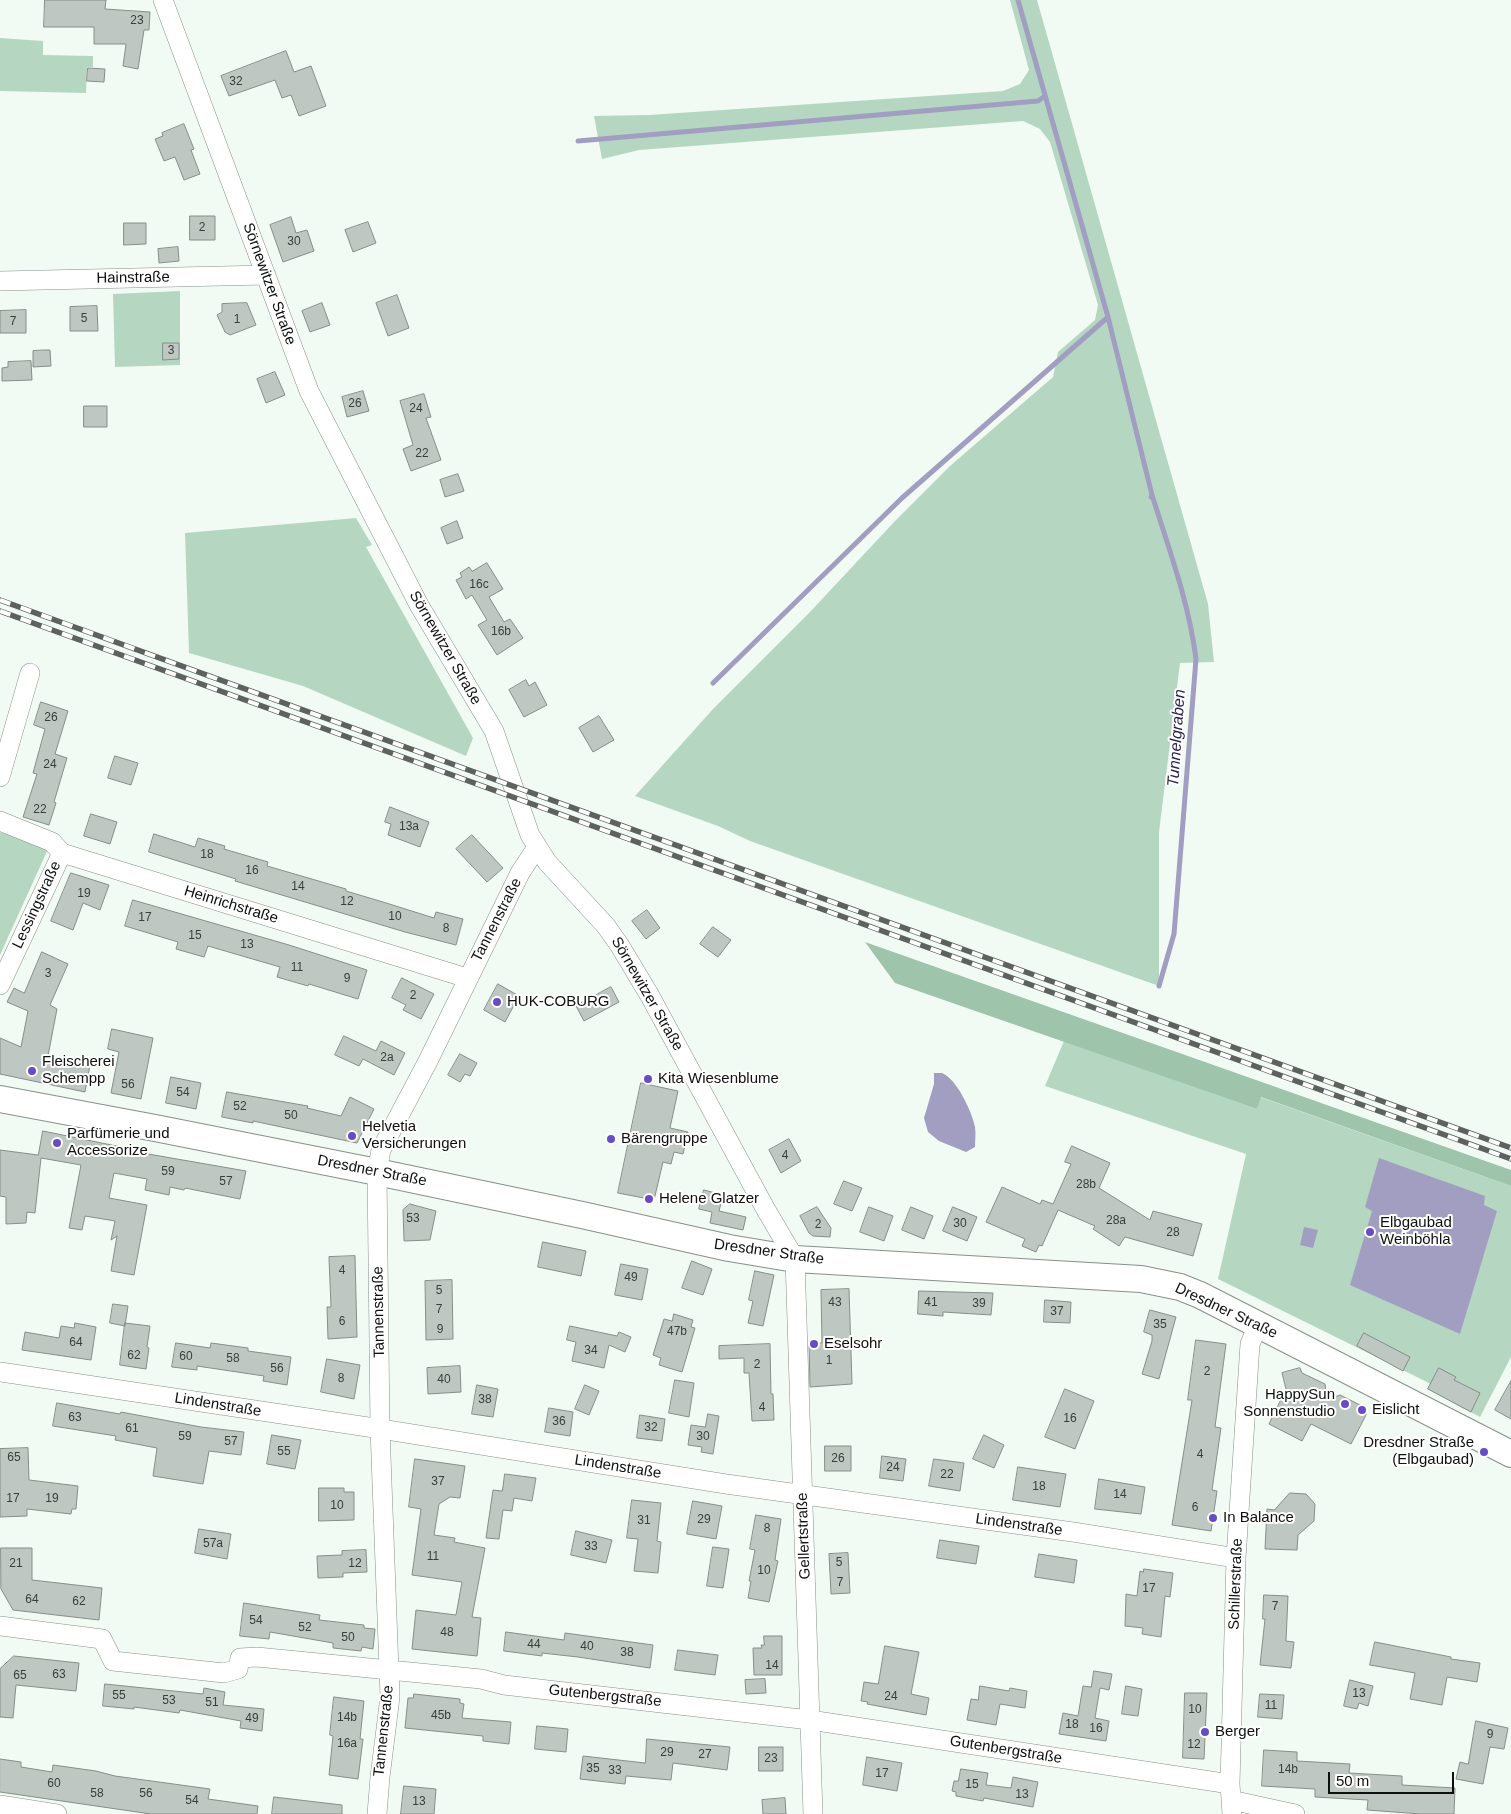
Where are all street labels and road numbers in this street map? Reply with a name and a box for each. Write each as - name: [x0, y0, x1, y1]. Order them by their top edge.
- street label: Sörnewitzer Straße: [239, 221, 299, 347]
- street label: Hainstraße: [96, 268, 170, 288]
- street label: Sörnewitzer Straße: [405, 588, 485, 708]
- street label: Lessingstraße: [9, 859, 65, 951]
- street label: Tannenstraße: [468, 875, 526, 965]
- street label: Heinrichstraße: [182, 882, 280, 928]
- street label: Sörnewitzer Straße: [607, 934, 687, 1054]
- street label: Dresdner Straße: [316, 1152, 428, 1190]
- street label: Dresdner Straße: [713, 1235, 825, 1269]
- street label: Tannenstraße: [369, 1266, 389, 1358]
- street label: Dresdner Straße: [1172, 1279, 1280, 1343]
- street label: Lindenstraße: [173, 1389, 263, 1421]
- street label: Lindenstraße: [573, 1451, 663, 1483]
- street label: Gellertstraße: [793, 1492, 815, 1580]
- street label: Lindenstraße: [974, 1510, 1064, 1540]
- street label: Schillerstraße: [1225, 1538, 1247, 1630]
- street label: Gutenbergstraße: [548, 1681, 662, 1711]
- street label: Tannenstraße: [370, 1684, 398, 1778]
- street label: Gutenbergstraße: [949, 1732, 1063, 1768]

